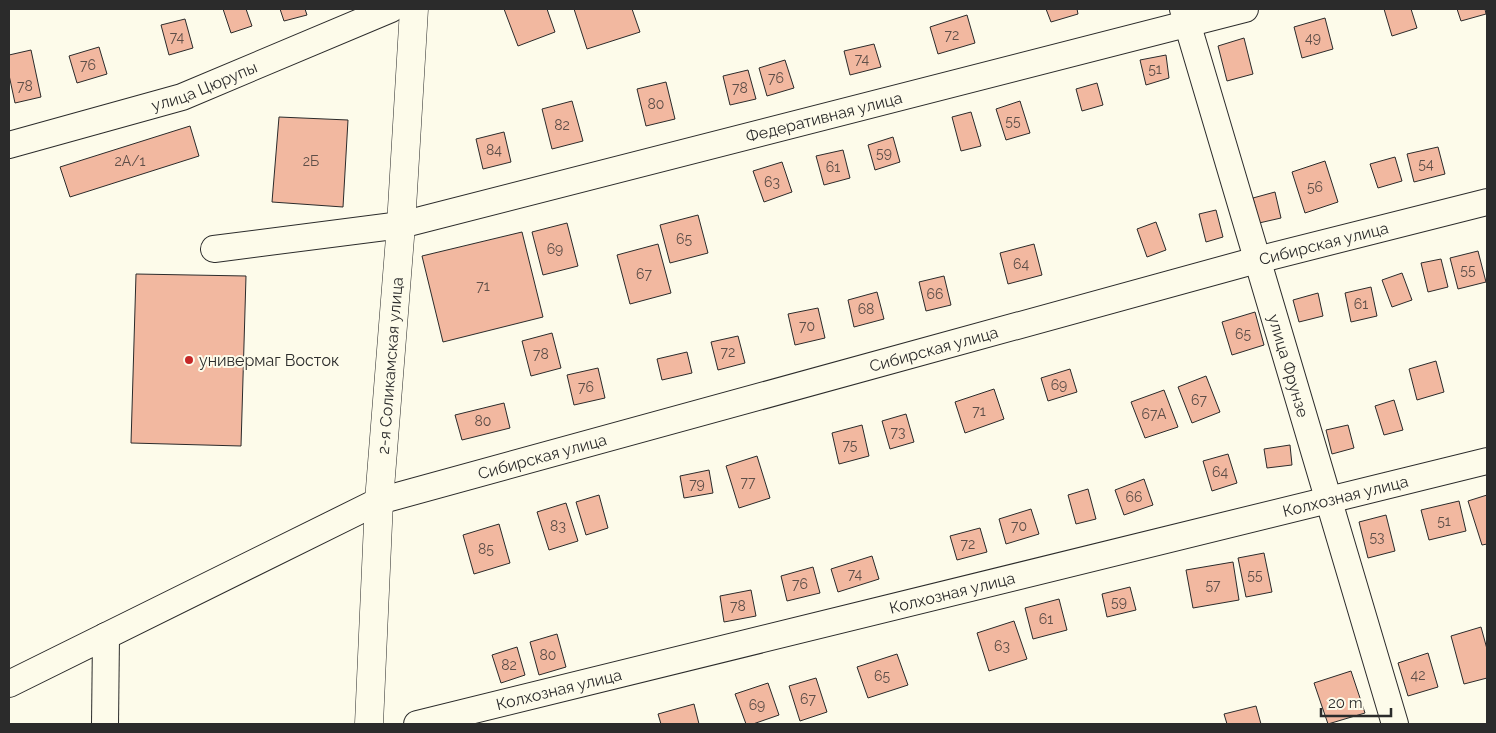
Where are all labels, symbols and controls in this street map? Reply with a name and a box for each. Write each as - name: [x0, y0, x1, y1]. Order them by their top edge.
- house number: 72: [945, 27, 959, 43]
- house number: 74: [170, 29, 185, 45]
- house number: 49: [1305, 30, 1321, 46]
- house number: 74: [855, 51, 870, 67]
- house number: 76: [80, 57, 96, 73]
- street label: улица Цюрупы: [149, 57, 260, 115]
- house number: 51: [1148, 61, 1162, 77]
- house number: 76: [768, 70, 784, 86]
- house number: 78: [17, 78, 33, 94]
- house number: 78: [732, 80, 748, 96]
- street label: Федеративная улица: [744, 88, 904, 146]
- house number: 80: [648, 96, 664, 112]
- house number: 55: [1005, 113, 1021, 129]
- house number: 82: [554, 117, 570, 133]
- house number: 84: [486, 142, 502, 158]
- house number: 59: [876, 145, 892, 161]
- house number: 2А/1: [115, 153, 145, 169]
- house number: 2Б: [303, 153, 319, 169]
- house number: 54: [1418, 156, 1434, 172]
- house number: 61: [826, 159, 840, 175]
- house number: 63: [764, 174, 780, 190]
- house number: 56: [1307, 179, 1323, 195]
- street label: Сибирская улица: [1257, 218, 1390, 269]
- house number: 65: [676, 231, 692, 247]
- house number: 69: [547, 241, 563, 257]
- house number: 64: [1013, 256, 1029, 272]
- house number: 55: [1460, 262, 1476, 278]
- house number: 67: [636, 266, 652, 282]
- street label: 2-я Соликамская улица: [373, 276, 406, 455]
- house number: 71: [476, 278, 490, 294]
- house number: 66: [927, 286, 943, 302]
- house number: 61: [1354, 296, 1368, 312]
- house number: 68: [858, 301, 874, 317]
- street label: улица Фрунзе: [1264, 312, 1313, 420]
- house number: 70: [799, 318, 815, 334]
- street label: Сибирская улица: [867, 322, 1000, 375]
- house number: 65: [1235, 326, 1251, 342]
- house number: 72: [721, 344, 735, 360]
- house number: 78: [533, 346, 549, 362]
- place label: универмаг Восток: [199, 351, 339, 370]
- marker: универмаг Восток: [183, 354, 195, 366]
- house number: 69: [1051, 377, 1067, 393]
- house number: 76: [578, 379, 594, 395]
- house number: 67: [1191, 392, 1207, 408]
- house number: 71: [972, 403, 986, 419]
- house number: 67А: [1142, 406, 1167, 422]
- house number: 80: [475, 413, 491, 429]
- house number: 73: [891, 424, 905, 440]
- street label: Сибирская улица: [476, 429, 609, 483]
- house number: 75: [843, 437, 858, 453]
- house number: 64: [1212, 464, 1228, 480]
- street label: Колхозная улица: [1281, 471, 1410, 520]
- house number: 77: [741, 474, 756, 490]
- house number: 79: [689, 476, 705, 492]
- house number: 66: [1126, 489, 1142, 505]
- house number: 51: [1437, 513, 1451, 529]
- house number: 83: [550, 518, 566, 534]
- house number: 70: [1011, 518, 1027, 534]
- house number: 53: [1369, 529, 1385, 545]
- house number: 72: [961, 536, 975, 552]
- house number: 85: [478, 541, 494, 557]
- house number: 74: [848, 566, 863, 582]
- house number: 55: [1247, 567, 1263, 583]
- street label: Колхозная улица: [887, 568, 1017, 617]
- house number: 76: [792, 576, 808, 592]
- house number: 57: [1205, 577, 1221, 593]
- house number: 59: [1111, 594, 1127, 610]
- house number: 78: [730, 598, 746, 614]
- house number: 61: [1039, 611, 1053, 627]
- house number: 63: [994, 638, 1010, 654]
- house number: 80: [540, 647, 556, 663]
- house number: 82: [501, 657, 517, 673]
- street label: Колхозная улица: [494, 665, 623, 714]
- house number: 42: [1411, 667, 1425, 683]
- house number: 65: [874, 668, 890, 684]
- scale bar: [1321, 686, 1391, 718]
- house number: 67: [800, 691, 816, 707]
- text: 20 m: [1328, 694, 1363, 712]
- house number: 69: [749, 697, 765, 713]

